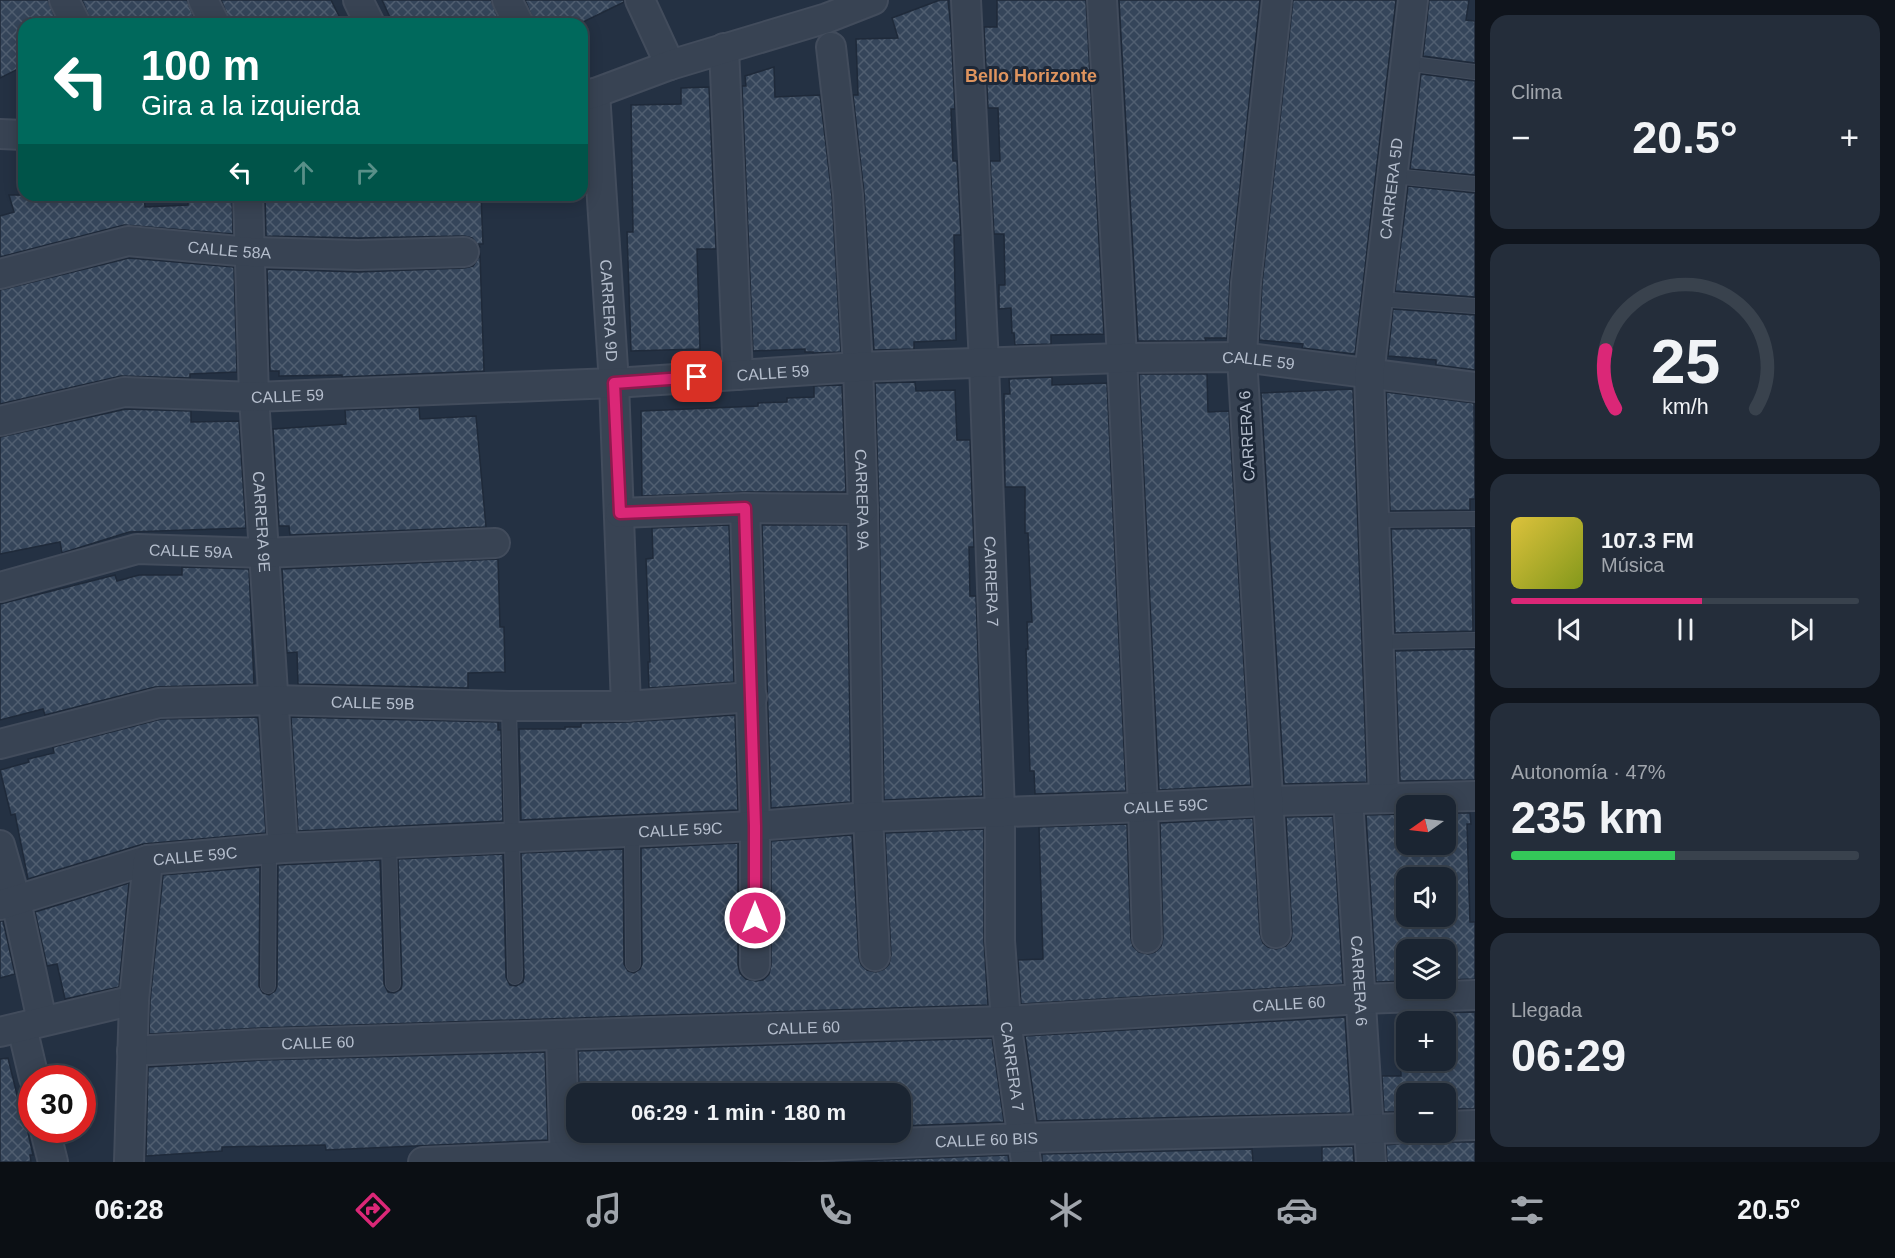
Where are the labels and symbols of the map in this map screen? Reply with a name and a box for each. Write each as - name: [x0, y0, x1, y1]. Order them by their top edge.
- district label: Bello Horizonte: [965, 66, 1097, 86]
- street label: CARRERA 5D: [1376, 137, 1405, 240]
- street label: CALLE 58A: [187, 238, 272, 261]
- street label: CARRERA 9D: [597, 259, 621, 362]
- street label: CALLE 59: [1222, 348, 1296, 372]
- pin: [671, 351, 722, 402]
- street label: CALLE 59: [736, 362, 810, 383]
- street label: CALLE 59: [251, 386, 324, 406]
- street label: CARRERA 6: [1236, 390, 1258, 482]
- street label: CARRERA 9A: [852, 449, 872, 551]
- street label: CARRERA 9E: [250, 471, 274, 573]
- street label: CARRERA 7: [982, 536, 1002, 627]
- street label: CALLE 59A: [149, 541, 233, 561]
- street label: CALLE 59B: [331, 693, 415, 712]
- street label: CALLE 59C: [1123, 795, 1208, 816]
- north arrow: [1396, 795, 1456, 855]
- street label: CALLE 59C: [638, 819, 723, 840]
- street label: CALLE 59C: [152, 844, 238, 868]
- position arrow: [723, 886, 787, 950]
- street label: CARRERA 6: [1348, 935, 1371, 1027]
- street label: CALLE 60: [1252, 993, 1326, 1014]
- street label: CALLE 60: [767, 1018, 840, 1037]
- street label: CARRERA 7: [998, 1020, 1027, 1113]
- street label: CALLE 60: [281, 1033, 355, 1052]
- speed limit sign: 30: [18, 1065, 96, 1143]
- street label: CALLE 60 BIS: [935, 1129, 1038, 1150]

